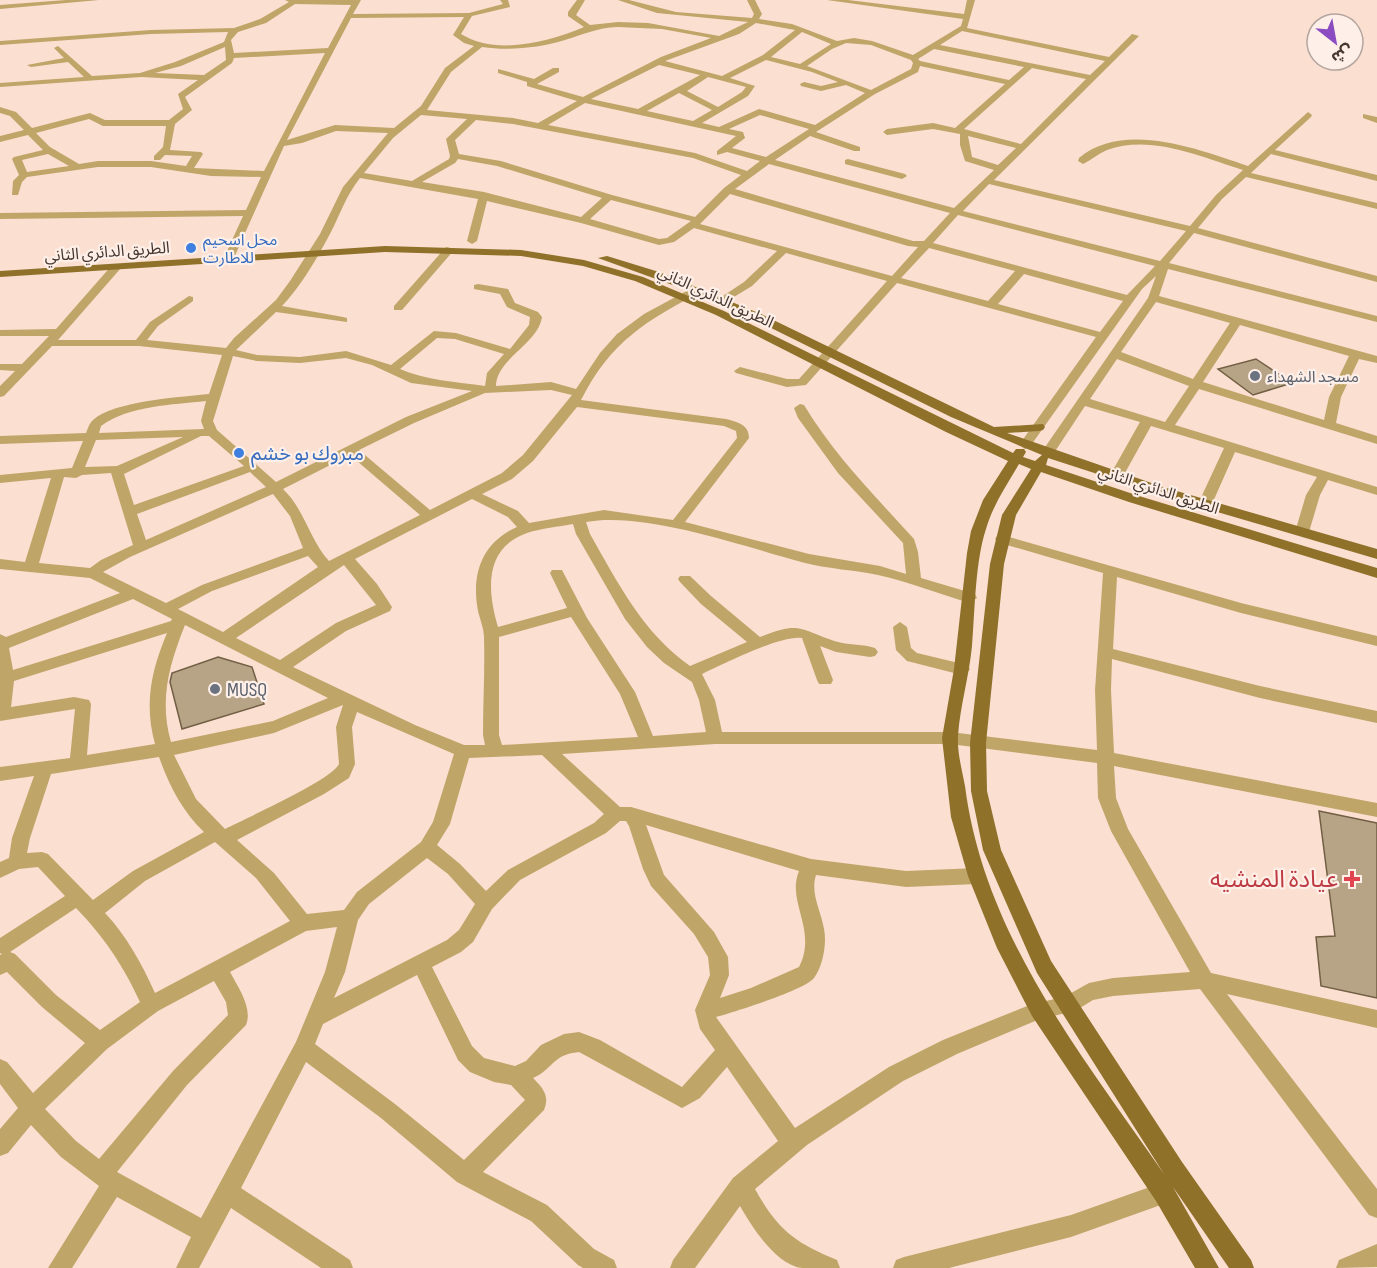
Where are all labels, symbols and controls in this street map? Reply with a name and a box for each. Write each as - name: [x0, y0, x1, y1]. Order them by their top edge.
- north arrow: [1305, 12, 1365, 72]
- text: ش: [1328, 40, 1356, 67]
- place label: محل اسحيم للاطارت: [203, 231, 277, 268]
- street label: الطريق الدائري الثاني: [44, 239, 171, 268]
- marker: محل اسحيم للاطارت: [184, 241, 198, 255]
- street label: الطريق الدائري الثاني: [654, 262, 776, 334]
- place label: مسجد الشهداء: [1267, 368, 1359, 387]
- marker: مسجد الشهداء: [1248, 369, 1262, 383]
- place label: مبروك بو خشم: [251, 442, 364, 468]
- marker: مبروك بو خشم: [232, 446, 246, 460]
- street label: الطريق الدائري الثاني: [1095, 462, 1221, 521]
- place label: MUSQ: [227, 678, 267, 702]
- marker: MUSQ: [208, 682, 222, 696]
- place label: عيادة المنشيه: [1210, 865, 1338, 894]
- marker: عيادة المنشيه: [1343, 870, 1361, 888]

